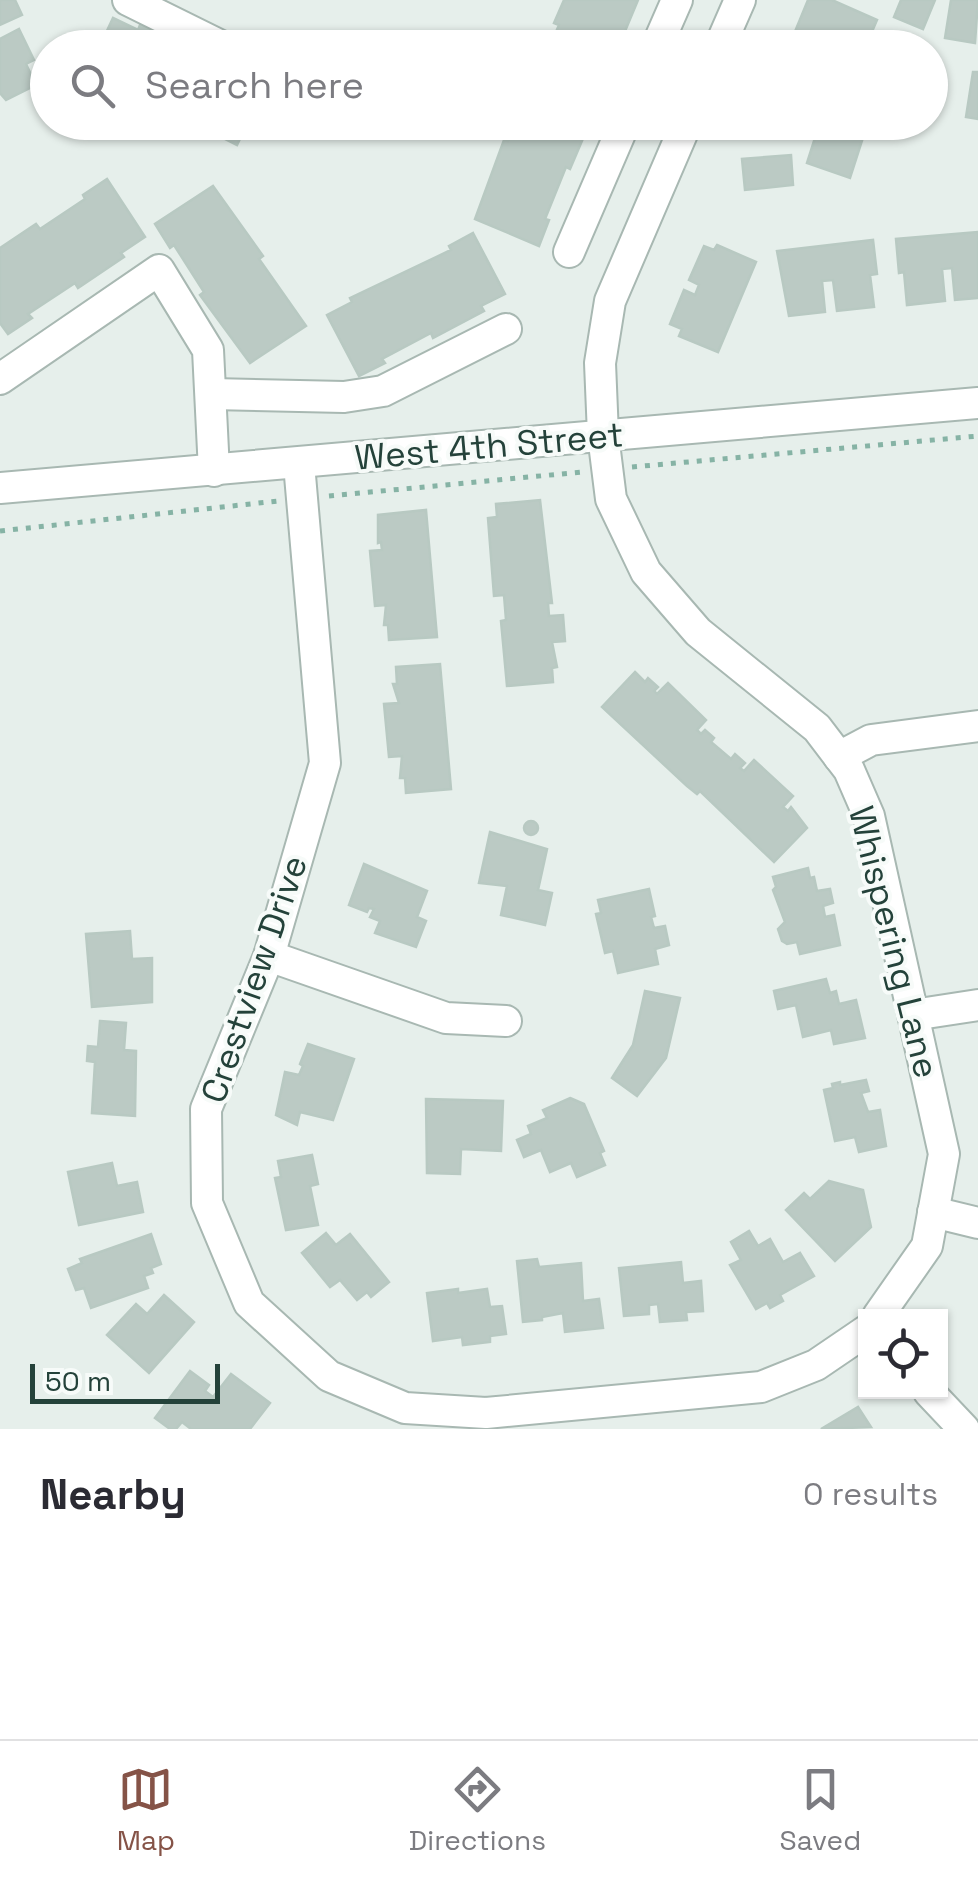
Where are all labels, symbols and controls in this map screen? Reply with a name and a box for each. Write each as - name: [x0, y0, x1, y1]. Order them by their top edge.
- search box: [30, 30, 948, 140]
- icon: search: [65, 58, 120, 113]
- text: Search here: [145, 61, 364, 109]
- street label: West 4th Street: [353, 412, 625, 480]
- street label: Whispering Lane: [839, 802, 949, 1082]
- street label: Crestview Drive: [191, 850, 317, 1108]
- map controls: [858, 1309, 948, 1399]
- button: locate: [858, 1309, 948, 1399]
- scale bar: [30, 1359, 220, 1404]
- text: 50 m: [45, 1363, 111, 1399]
- text: Nearby: [40, 1468, 186, 1521]
- text: 0 results: [803, 1474, 938, 1514]
- tab: Map: [117, 1762, 175, 1858]
- tab: Directions: [409, 1762, 546, 1858]
- tab: Saved: [780, 1762, 861, 1858]

